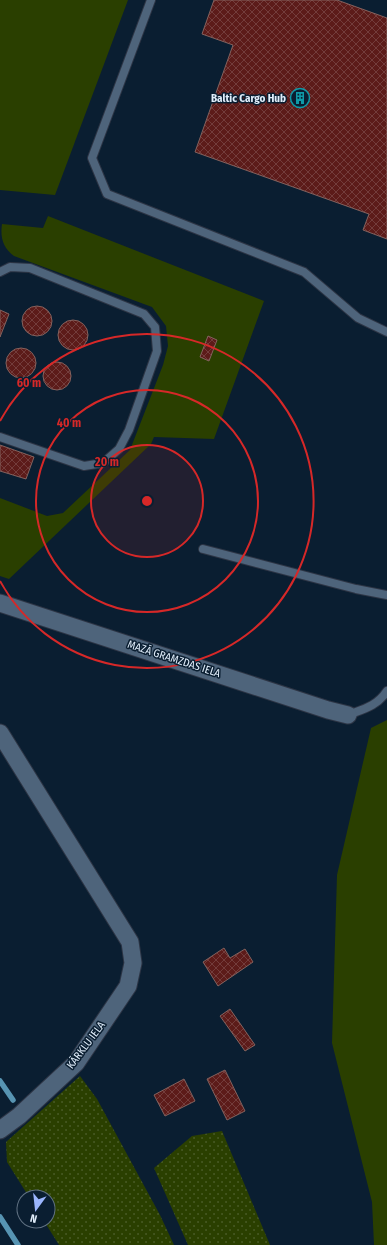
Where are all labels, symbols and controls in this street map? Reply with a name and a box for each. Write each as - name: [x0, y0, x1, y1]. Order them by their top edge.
- building icon: Baltic Cargo Hub: [289, 87, 311, 109]
- place label: Baltic Cargo Hub: [211, 92, 286, 105]
- text: 60 m: [17, 376, 41, 390]
- text: 40 m: [57, 416, 81, 430]
- text: 20 m: [94, 455, 119, 469]
- centre of rings: [140, 494, 154, 508]
- street label: MAZĀ GRAMZDAS IELA: [126, 638, 222, 680]
- street label: KĀRKLU IELA: [64, 1019, 108, 1071]
- north arrow: [16, 1189, 56, 1229]
- text: N: [29, 1211, 38, 1225]

